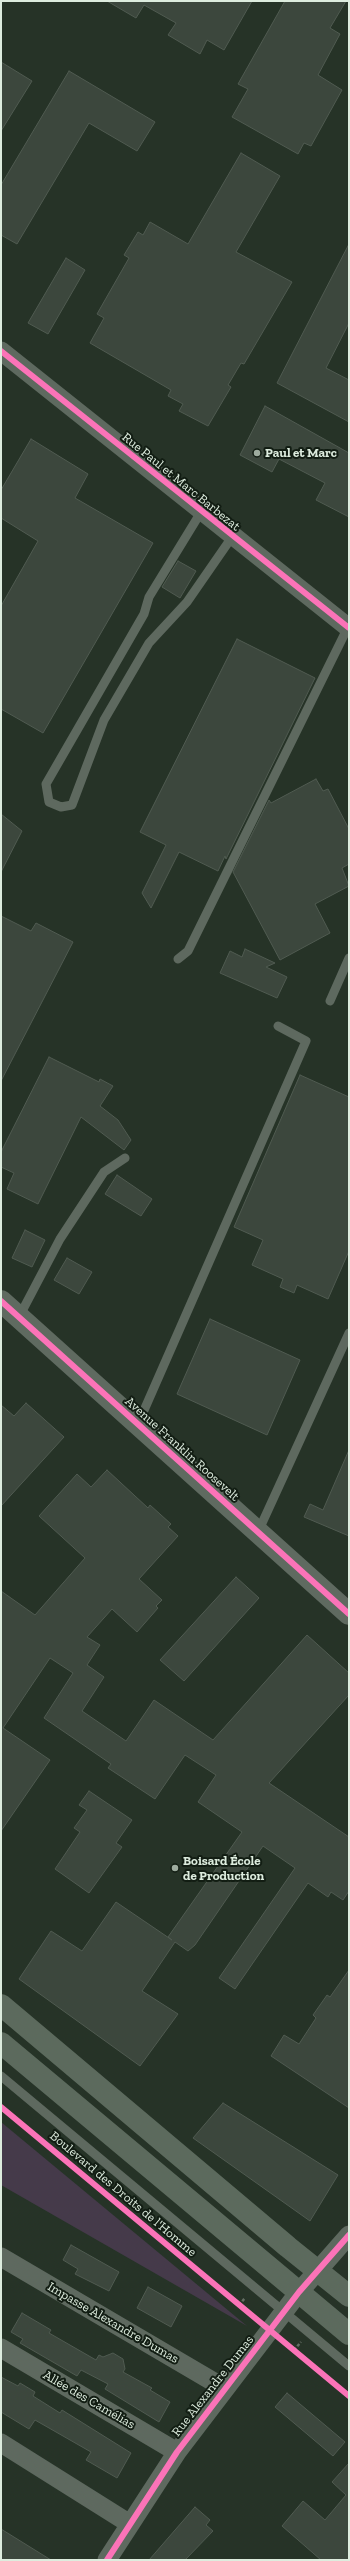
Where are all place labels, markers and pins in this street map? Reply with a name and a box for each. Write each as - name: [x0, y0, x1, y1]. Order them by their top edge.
- place label: Paul et Marc: [265, 445, 337, 461]
- marker: Paul et Marc: [252, 448, 262, 458]
- place label: Boisard École de Production: [183, 1853, 264, 1884]
- marker: Boisard École de Production: [170, 1863, 180, 1873]

